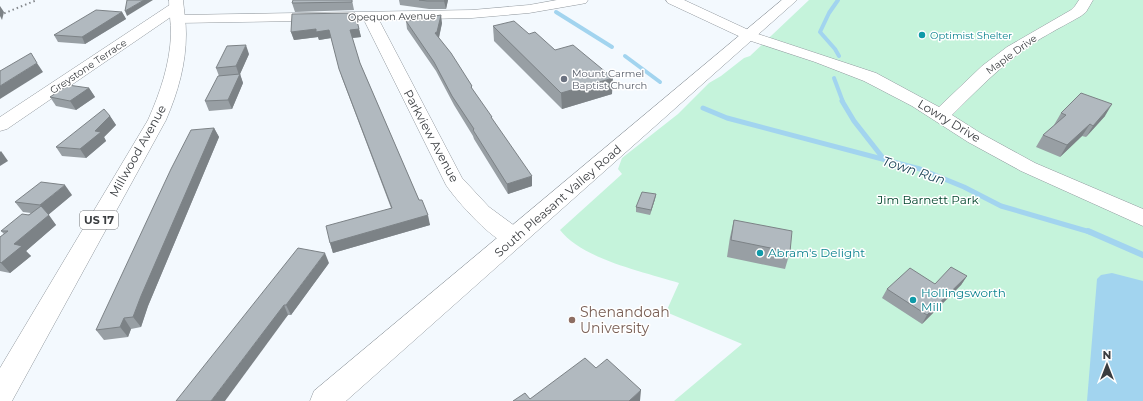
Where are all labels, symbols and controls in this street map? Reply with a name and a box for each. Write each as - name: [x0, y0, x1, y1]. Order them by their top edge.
- street label: Opequon Avenue: [348, 9, 436, 24]
- place label: Optimist Shelter: [930, 29, 1012, 42]
- marker: Optimist Shelter: [917, 30, 927, 40]
- street label: Maple Drive: [983, 32, 1039, 77]
- street label: Greystone Terrace: [47, 36, 129, 97]
- place label: Mount Carmel Baptist Church: [572, 67, 647, 92]
- marker: Mount Carmel Baptist Church: [559, 74, 569, 84]
- street label: Parkview Avenue: [401, 87, 462, 185]
- street label: Lowry Drive: [915, 96, 983, 145]
- street label: Millwood Avenue: [106, 102, 169, 199]
- street label: South Pleasant Valley Road: [491, 141, 624, 260]
- water label: Town Run: [880, 152, 948, 188]
- park label: Jim Barnett Park: [876, 192, 980, 207]
- road number: US 17: [80, 211, 118, 229]
- place label: Abram's Delight: [768, 245, 865, 260]
- marker: Abram's Delight: [755, 248, 765, 258]
- place label: Hollingsworth Mill: [921, 285, 1006, 314]
- marker: Hollingsworth Mill: [908, 295, 918, 305]
- place label: Shenandoah University: [580, 303, 670, 337]
- marker: Shenandoah University: [567, 315, 577, 325]
- north arrow: [1087, 345, 1127, 385]
- text: N: [1103, 348, 1111, 362]

